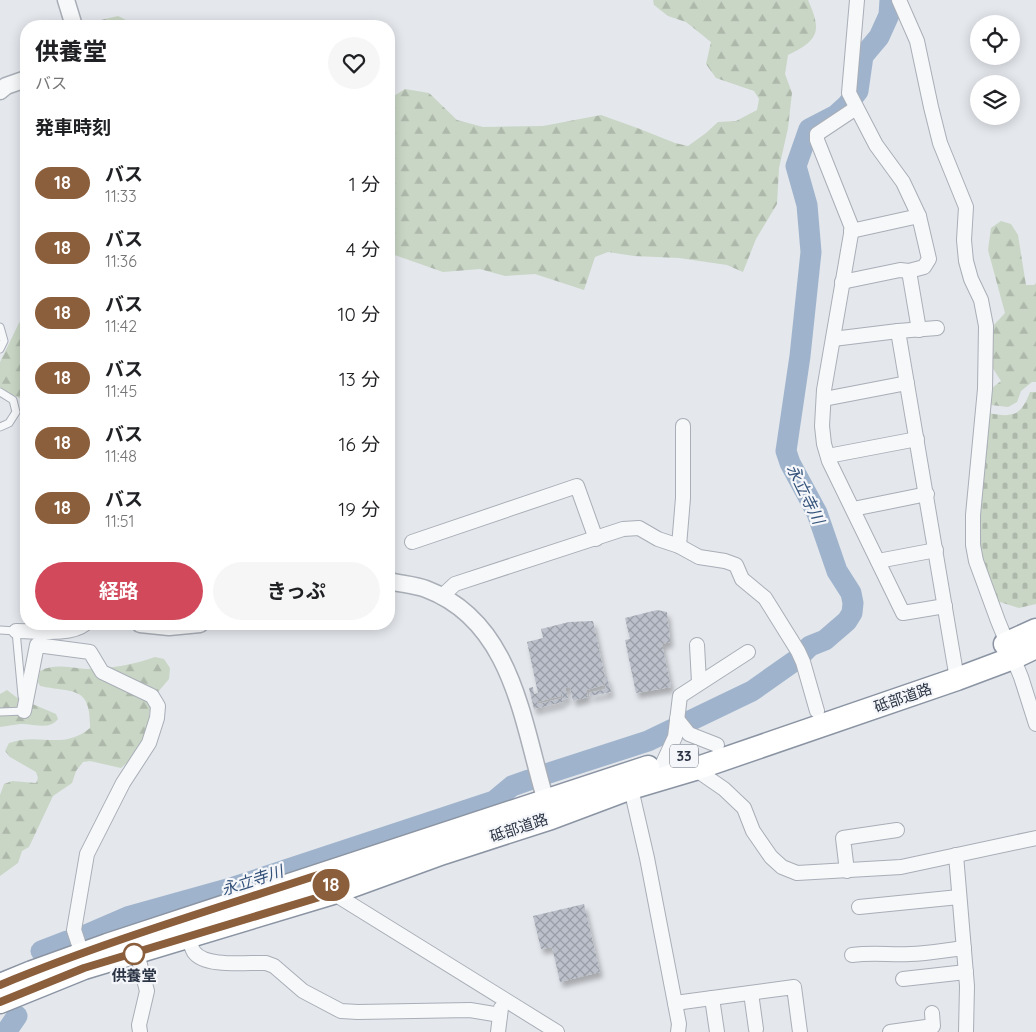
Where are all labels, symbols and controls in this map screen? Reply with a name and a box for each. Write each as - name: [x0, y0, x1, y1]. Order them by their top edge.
- map controls: [970, 15, 1020, 125]
- button: locate: [970, 15, 1020, 65]
- text: 供養堂: [35, 36, 107, 66]
- button: heart: [328, 37, 380, 89]
- text: バス: [35, 73, 67, 93]
- button: layers: [970, 75, 1020, 125]
- text: 発車時刻: [35, 115, 111, 139]
- text: バス: [105, 162, 143, 186]
- text: 18: [54, 171, 71, 194]
- text: 1 分: [349, 172, 380, 196]
- text: 11:33: [105, 186, 137, 206]
- text: バス: [105, 227, 143, 251]
- text: 18: [54, 236, 71, 259]
- text: 4 分: [346, 237, 380, 261]
- text: 11:36: [105, 251, 137, 271]
- text: バス: [105, 292, 143, 316]
- text: 18: [54, 301, 71, 324]
- text: 10 分: [337, 302, 380, 326]
- text: 11:42: [105, 316, 137, 336]
- text: バス: [105, 357, 143, 381]
- text: 18: [54, 366, 71, 389]
- text: 13 分: [339, 367, 380, 391]
- text: 11:45: [105, 381, 137, 401]
- text: バス: [105, 422, 143, 446]
- text: 18: [54, 431, 71, 454]
- text: 16 分: [339, 432, 380, 456]
- text: 11:48: [105, 446, 137, 466]
- water label: 永立寺川: [783, 461, 830, 529]
- text: バス: [105, 487, 143, 511]
- text: 18: [54, 496, 71, 519]
- text: 19 分: [338, 497, 380, 521]
- text: 11:51: [105, 511, 134, 531]
- button: 経路: [35, 562, 203, 620]
- button: きっぷ: [213, 562, 380, 620]
- street label: 砥部道路: [871, 679, 934, 716]
- road number: 33: [670, 744, 698, 768]
- street label: 砥部道路: [487, 809, 550, 846]
- water label: 永立寺川: [218, 860, 287, 899]
- line badge: 18: [308, 869, 354, 901]
- text: 18: [323, 873, 339, 896]
- marker: 供養堂: [123, 943, 145, 965]
- place label: 供養堂: [111, 966, 157, 985]

